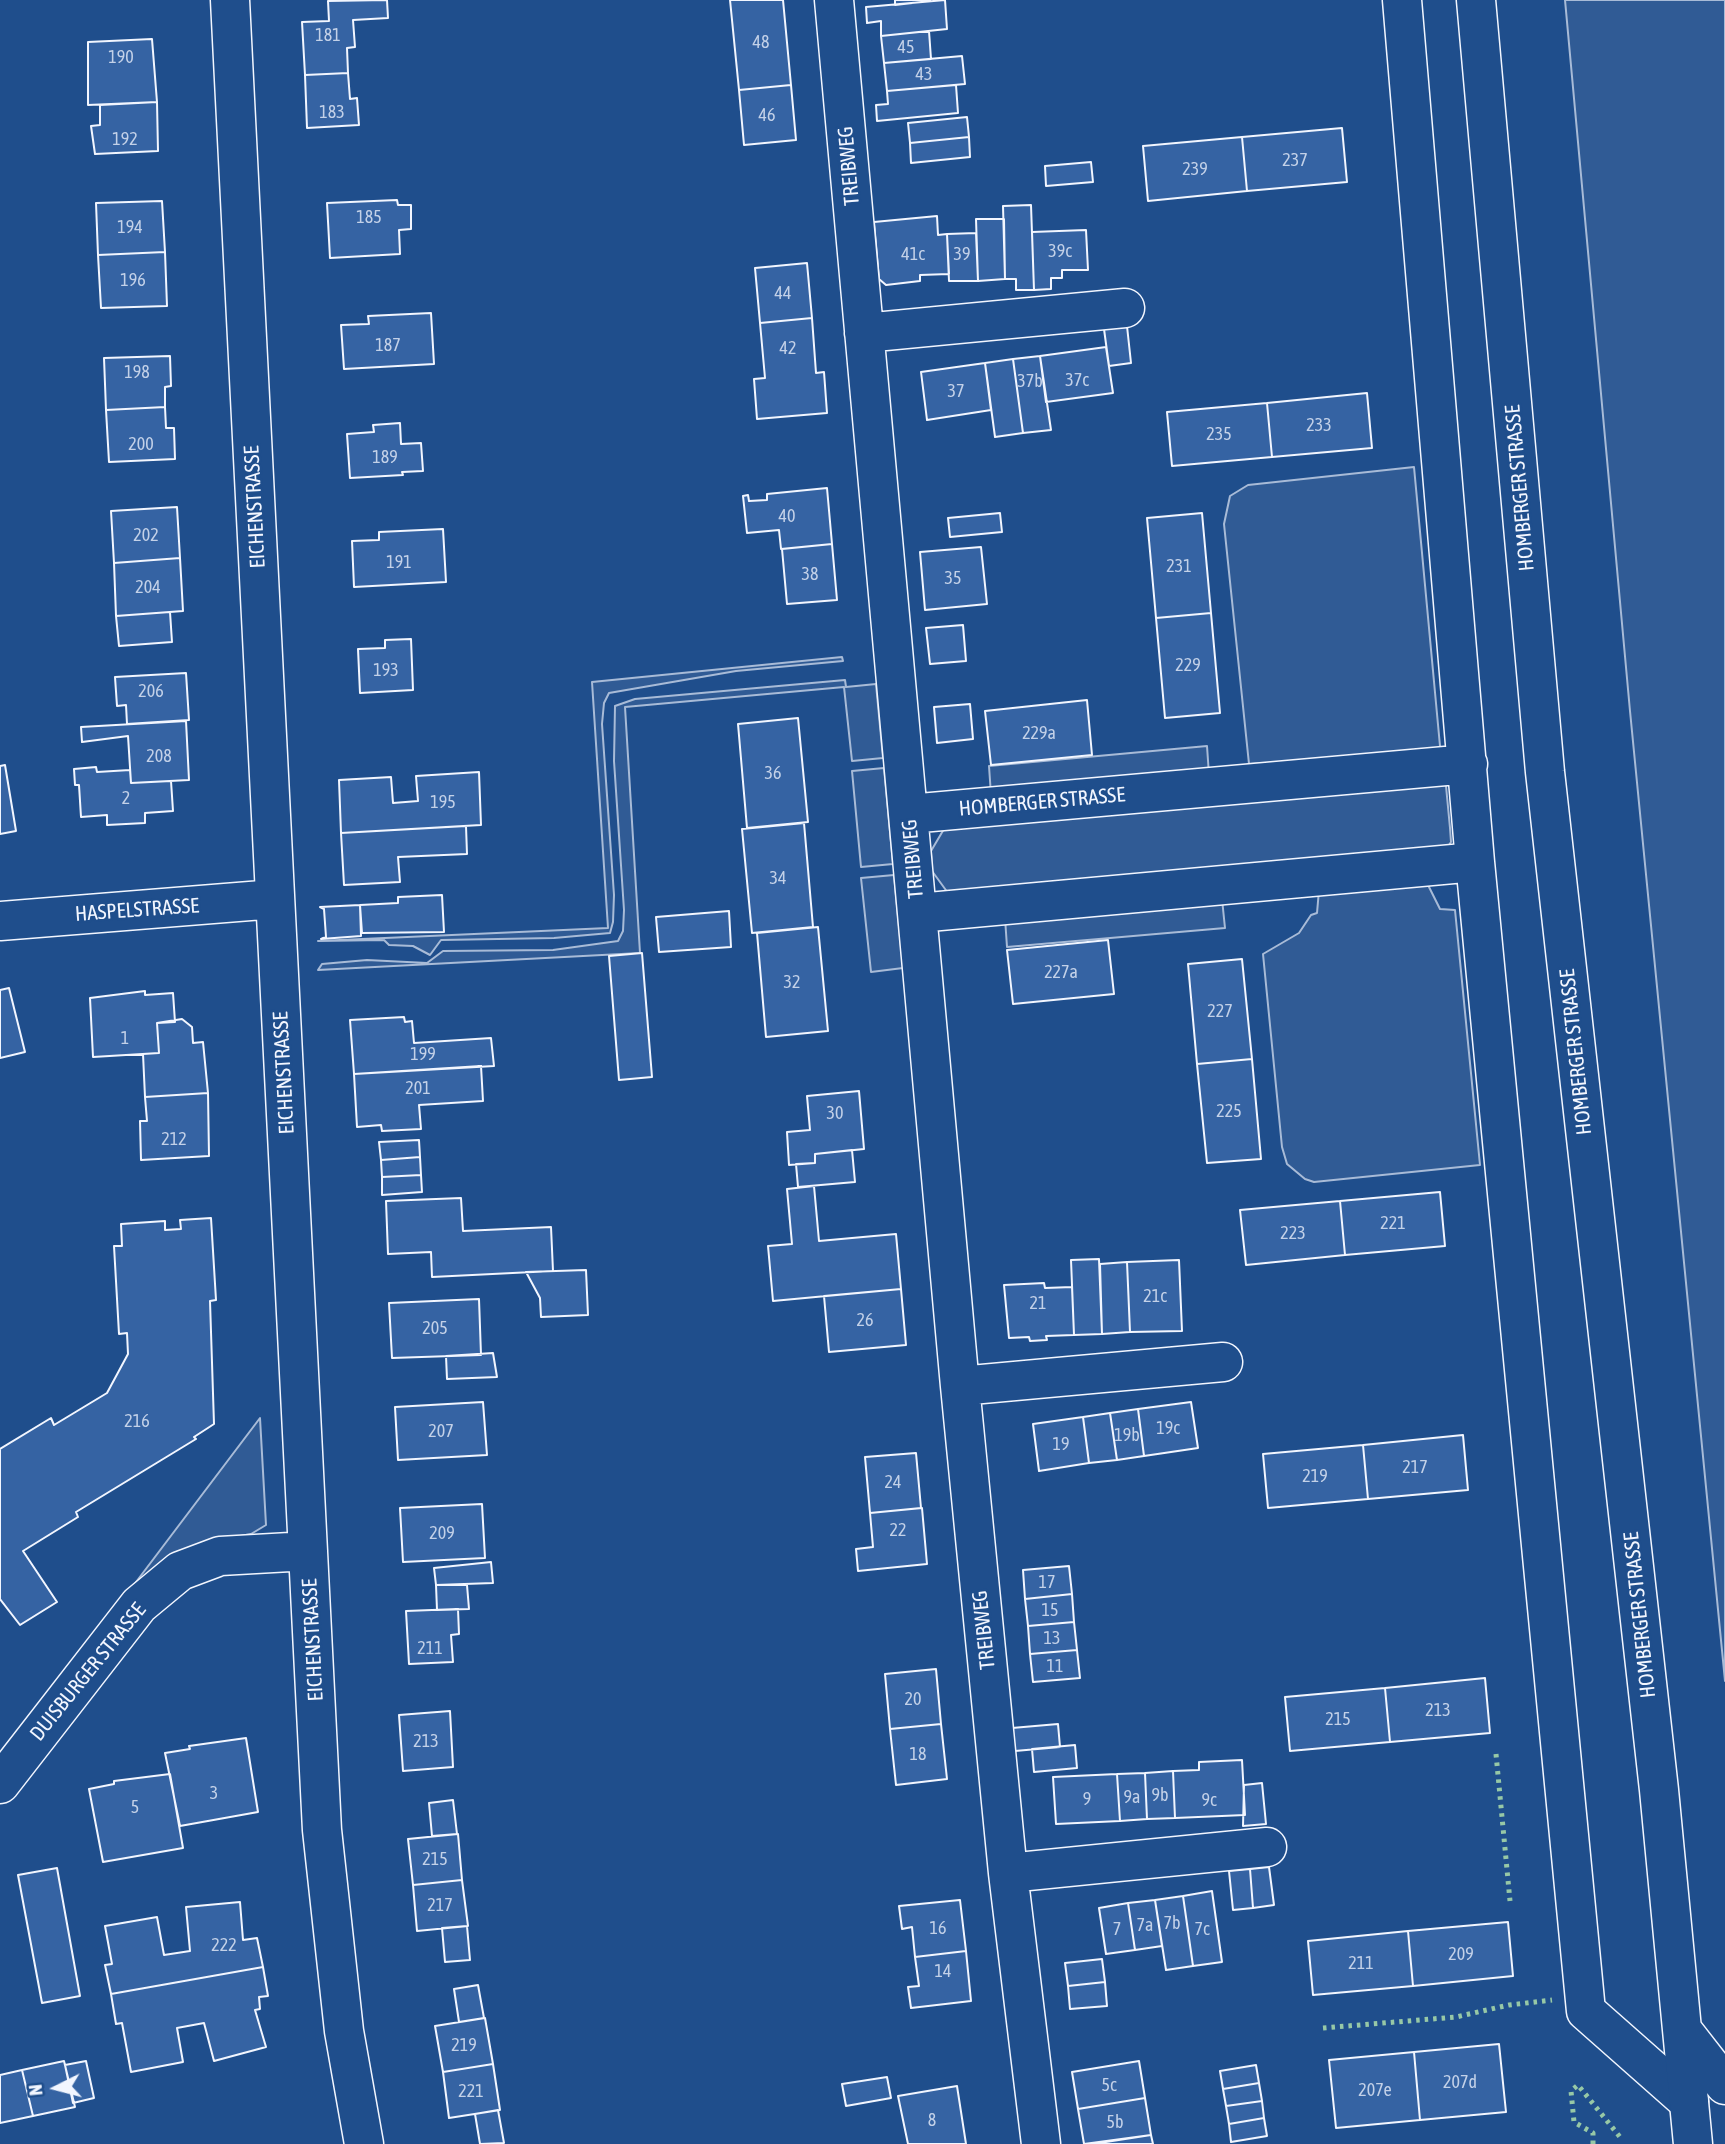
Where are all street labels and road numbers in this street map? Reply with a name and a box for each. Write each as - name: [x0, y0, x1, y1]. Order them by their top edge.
- street label: TREIBWEG: [833, 125, 865, 207]
- street label: HOMBERGER STRASSE: [1500, 404, 1540, 572]
- street label: EICHENSTRASSE: [239, 445, 271, 569]
- street label: HOMBERGER STRASSE: [958, 782, 1126, 822]
- street label: TREIBWEG: [897, 818, 929, 900]
- street label: HASPELSTRASSE: [74, 893, 200, 927]
- street label: HOMBERGER STRASSE: [1555, 968, 1597, 1136]
- street label: EICHENSTRASSE: [268, 1011, 300, 1135]
- street label: HOMBERGER STRASSE: [1619, 1531, 1661, 1699]
- street label: EICHENSTRASSE: [297, 1578, 329, 1702]
- street label: TREIBWEG: [967, 1589, 1001, 1671]
- street label: DUISBURGER STRASSE: [25, 1598, 151, 1746]

